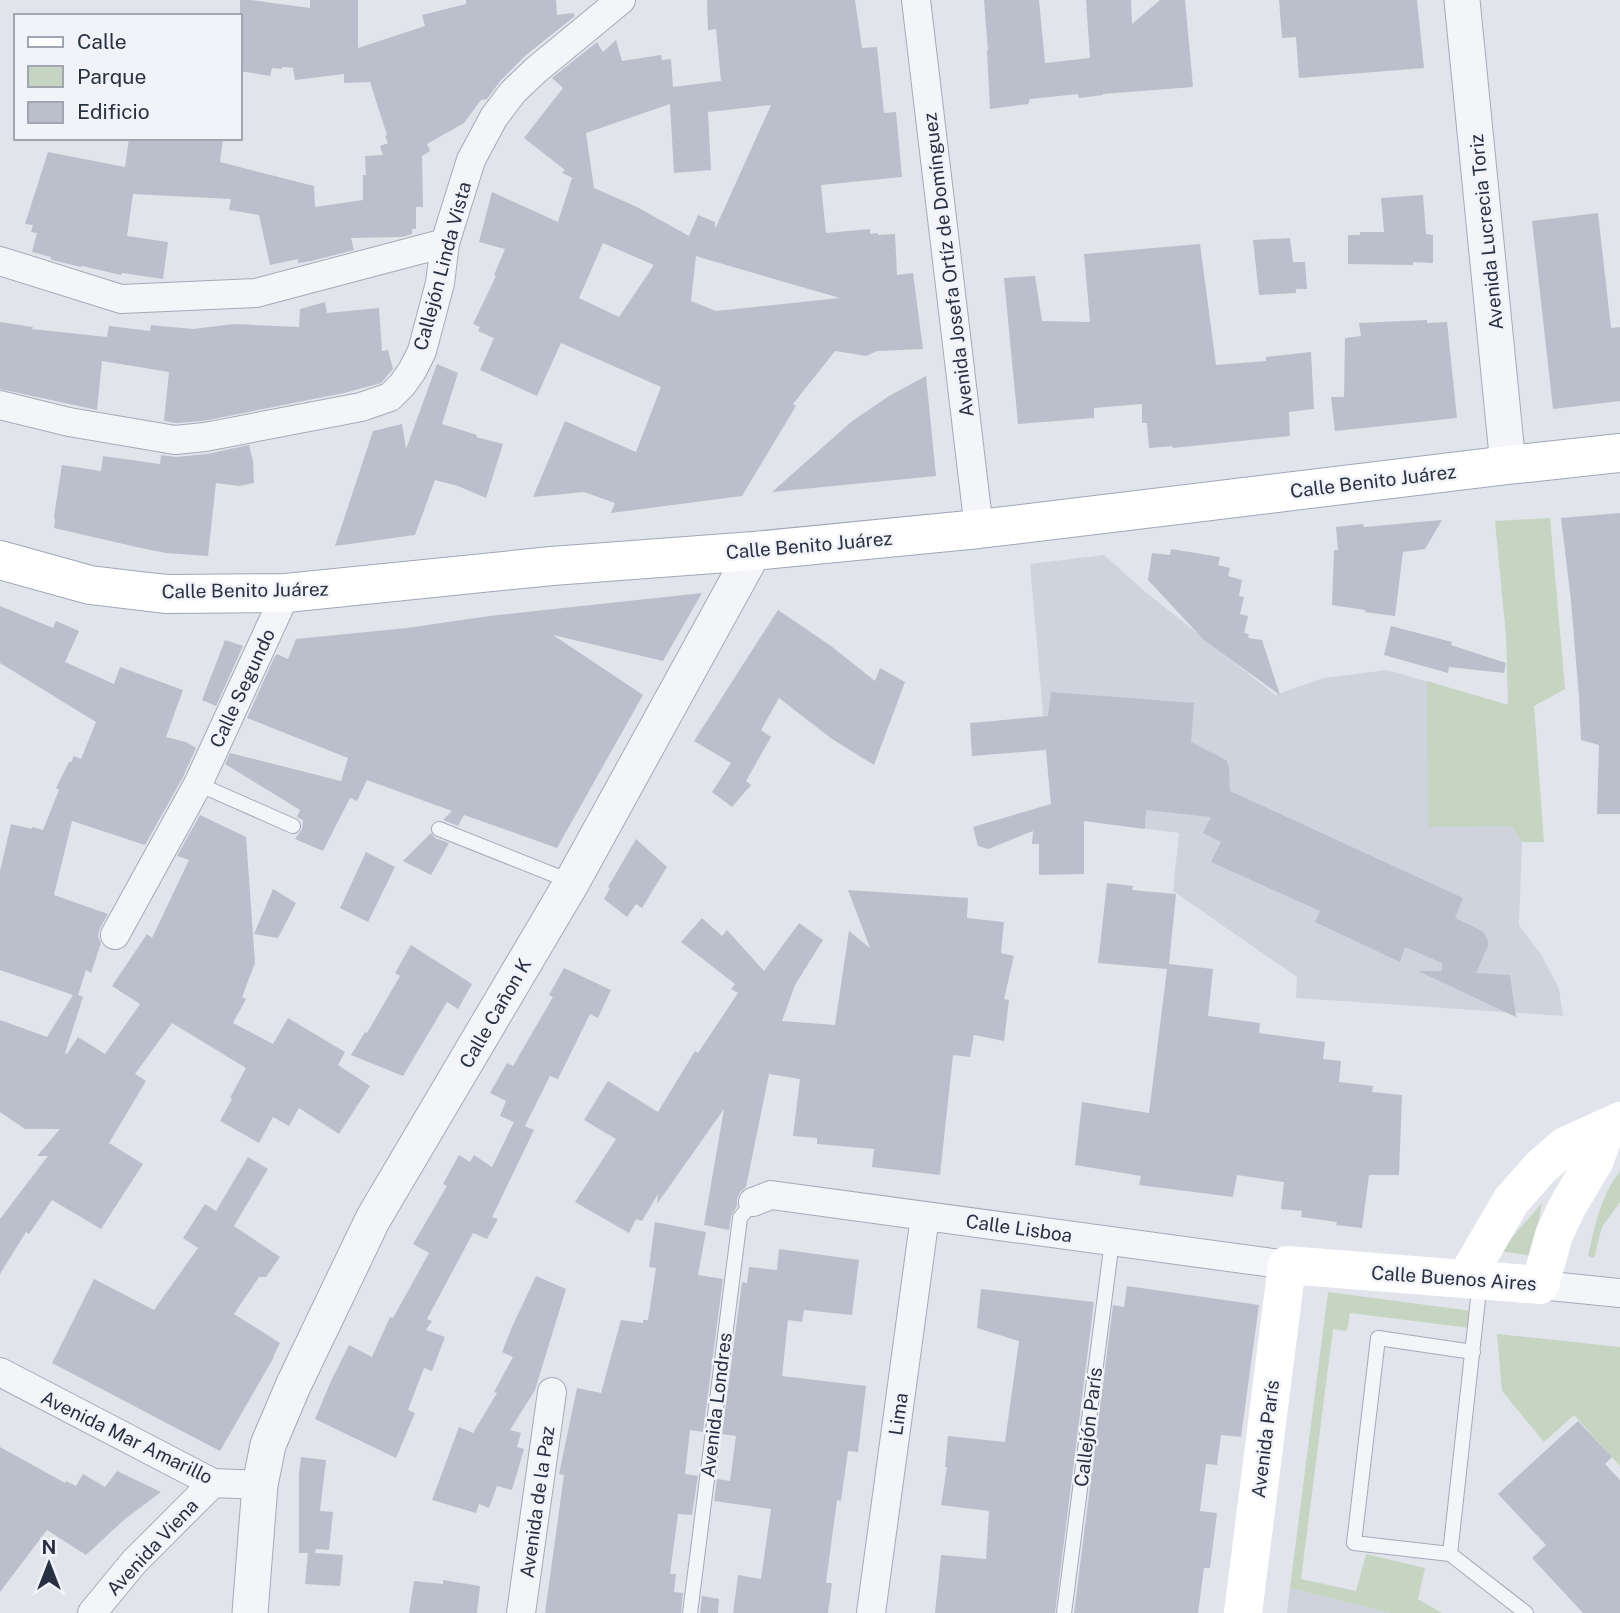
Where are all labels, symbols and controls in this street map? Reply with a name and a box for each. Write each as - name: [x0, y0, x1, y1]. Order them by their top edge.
- legend: [14, 14, 242, 140]
- text: Calle: [77, 29, 127, 54]
- text: Parque: [77, 64, 146, 89]
- text: Edificio: [77, 99, 150, 124]
- street label: Avenida Josefa Ortíz de Domínguez: [918, 111, 978, 419]
- street label: Avenida Lucrecia Toriz: [1465, 133, 1507, 331]
- street label: Callejón Linda Vista: [409, 179, 475, 353]
- street label: Calle Benito Juárez: [1289, 460, 1457, 502]
- street label: Calle Benito Juárez: [725, 527, 893, 563]
- street label: Calle Benito Juárez: [161, 578, 329, 602]
- street label: Calle Segundo: [205, 625, 279, 751]
- street label: Calle Cañon K: [455, 954, 535, 1072]
- street label: Calle Lisboa: [964, 1210, 1074, 1246]
- street label: Calle Buenos Aires: [1371, 1261, 1537, 1295]
- street label: Avenida Londres: [696, 1331, 736, 1479]
- street label: Callejón París: [1070, 1366, 1106, 1488]
- street label: Avenida París: [1247, 1379, 1283, 1499]
- street label: Avenida Mar Amarillo: [38, 1386, 216, 1488]
- street label: Lima: [884, 1391, 912, 1437]
- street label: Avenida de la Paz: [515, 1425, 559, 1579]
- street label: Avenida Viena: [102, 1494, 202, 1600]
- north arrow: [14, 1529, 84, 1599]
- text: N: [42, 1536, 56, 1558]

